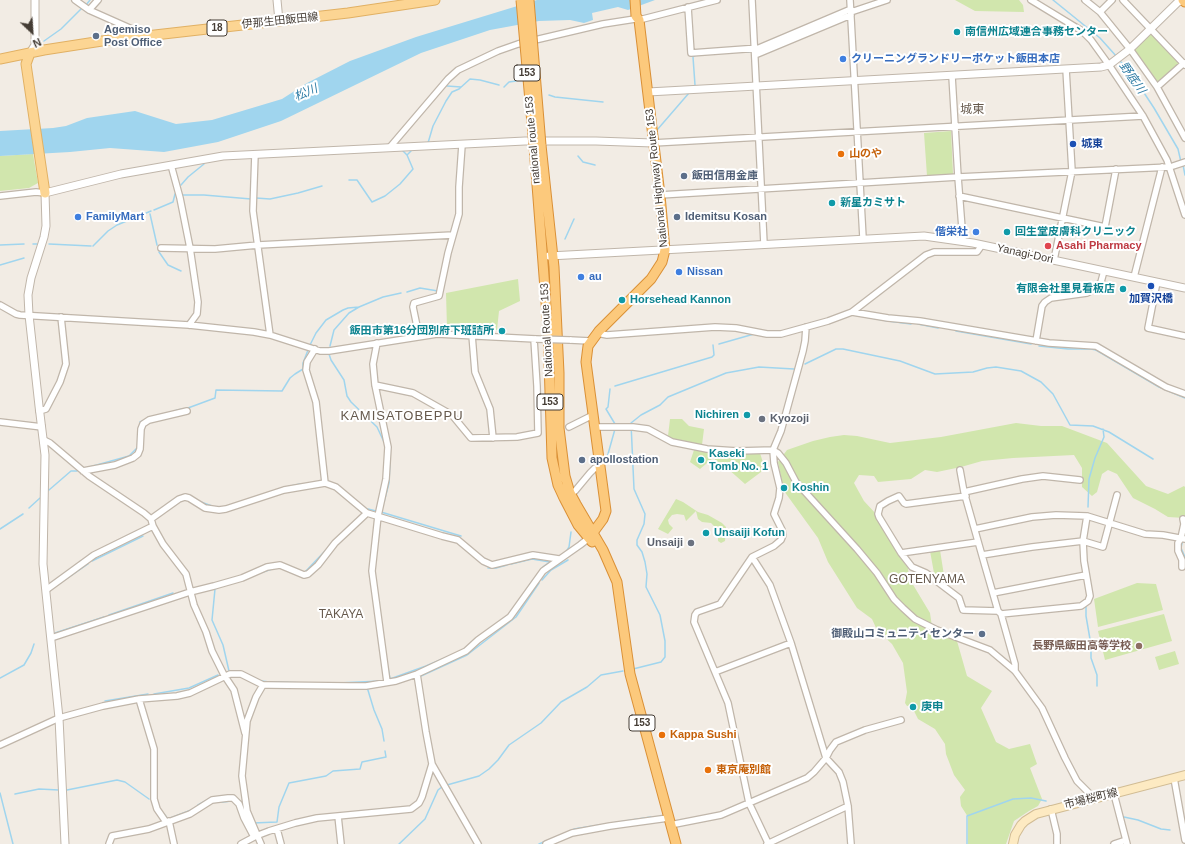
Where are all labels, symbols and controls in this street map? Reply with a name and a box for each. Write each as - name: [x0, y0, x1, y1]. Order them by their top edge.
- street label: 伊那生田飯田線: [241, 10, 319, 32]
- north arrow: [12, 12, 52, 52]
- road number: 18: [207, 20, 227, 36]
- place label: Agemiso Post Office: [104, 23, 162, 49]
- place label: 南信州広域連合事務センター: [965, 25, 1108, 39]
- marker: 南信州広域連合事務センター: [952, 27, 962, 37]
- marker: Agemiso Post Office: [91, 31, 101, 41]
- text: N: [31, 36, 43, 50]
- place label: クリーニングランドリーポケット飯田本店: [851, 52, 1060, 66]
- marker: クリーニングランドリーポケット飯田本店: [838, 54, 848, 64]
- water label: 野底川: [1116, 59, 1148, 97]
- road number: 153: [514, 65, 540, 81]
- water label: 松川: [292, 82, 320, 104]
- street label: national route 153: [523, 96, 543, 184]
- district label: 城東: [960, 103, 984, 117]
- street label: National Highway Route 153: [643, 108, 671, 248]
- place label: 城東: [1081, 137, 1103, 151]
- marker: 城東: [1068, 139, 1078, 149]
- place label: 山のや: [849, 147, 882, 161]
- marker: 山のや: [836, 149, 846, 159]
- place label: 飯田信用金庫: [692, 169, 758, 183]
- marker: 飯田信用金庫: [679, 171, 689, 181]
- place label: 新星カミサト: [840, 196, 906, 210]
- marker: 新星カミサト: [827, 198, 837, 208]
- place label: FamilyMart: [86, 210, 144, 224]
- place label: Idemitsu Kosan: [685, 210, 767, 224]
- marker: FamilyMart: [73, 212, 83, 222]
- marker: Idemitsu Kosan: [672, 212, 682, 222]
- place label: 偕栄社: [935, 225, 968, 239]
- place label: 回生堂皮膚科クリニック: [1015, 225, 1136, 239]
- marker: 偕栄社: [971, 227, 981, 237]
- marker: 回生堂皮膚科クリニック: [1002, 227, 1012, 237]
- place label: Asahi Pharmacy: [1056, 239, 1142, 253]
- marker: Asahi Pharmacy: [1043, 241, 1053, 251]
- street label: Yanagi-Dori: [996, 242, 1054, 266]
- place label: Nissan: [687, 265, 723, 279]
- marker: Nissan: [674, 267, 684, 277]
- place label: au: [589, 270, 602, 284]
- marker: au: [576, 272, 586, 282]
- marker: 加賀沢橋: [1146, 281, 1156, 291]
- place label: 有限会社里見看板店: [1016, 282, 1115, 296]
- street label: National Route 153: [538, 283, 556, 377]
- marker: 有限会社里見看板店: [1118, 284, 1128, 294]
- place label: 加賀沢橋: [1129, 292, 1173, 306]
- place label: Horsehead Kannon: [630, 293, 731, 307]
- marker: Horsehead Kannon: [617, 295, 627, 305]
- place label: 飯田市第16分団別府下班詰所: [350, 324, 494, 338]
- marker: 飯田市第16分団別府下班詰所: [497, 326, 507, 336]
- road number: 153: [537, 394, 563, 410]
- district label: KAMISATOBEPPU: [340, 408, 464, 424]
- place label: Nichiren: [695, 408, 739, 422]
- marker: Nichiren: [742, 410, 752, 420]
- place label: Kyozoji: [770, 412, 809, 426]
- marker: Kyozoji: [757, 414, 767, 424]
- place label: Kaseki Tomb No. 1: [709, 447, 768, 473]
- place label: apollostation: [590, 453, 658, 467]
- marker: apollostation: [577, 455, 587, 465]
- marker: Kaseki Tomb No. 1: [696, 455, 706, 465]
- place label: Koshin: [792, 481, 829, 495]
- marker: Koshin: [779, 483, 789, 493]
- place label: Unsaiji Kofun: [714, 526, 785, 540]
- marker: Unsaiji Kofun: [701, 528, 711, 538]
- place label: Unsaiji: [647, 536, 683, 550]
- marker: Unsaiji: [686, 538, 696, 548]
- district label: GOTENYAMA: [885, 573, 969, 587]
- district label: TAKAYA: [316, 608, 366, 622]
- place label: 御殿山コミュニティセンター: [831, 627, 974, 641]
- marker: 御殿山コミュニティセンター: [977, 629, 987, 639]
- place label: 長野県飯田高等学校: [1032, 639, 1131, 653]
- marker: 長野県飯田高等学校: [1134, 641, 1144, 651]
- place label: 庚申: [921, 700, 943, 714]
- marker: 庚申: [908, 702, 918, 712]
- road number: 153: [629, 715, 655, 731]
- place label: Kappa Sushi: [670, 728, 737, 742]
- marker: Kappa Sushi: [657, 730, 667, 740]
- place label: 東京庵別館: [716, 763, 771, 777]
- marker: 東京庵別館: [703, 765, 713, 775]
- street label: 市場桜町線: [1063, 786, 1119, 812]

